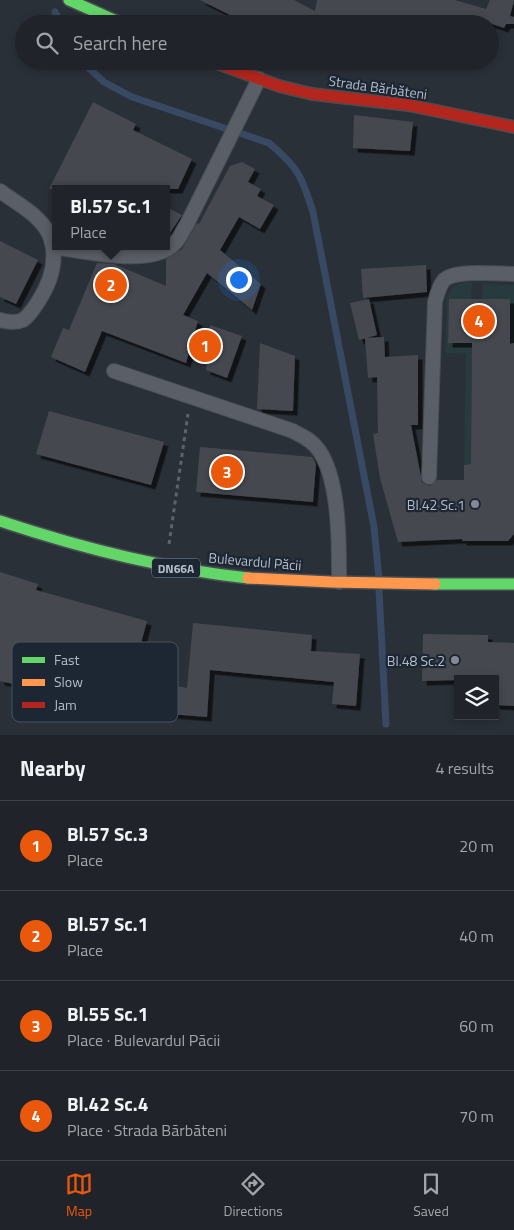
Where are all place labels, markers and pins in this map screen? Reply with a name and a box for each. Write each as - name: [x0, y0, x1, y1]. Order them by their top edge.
- pin: 2: [95, 266, 127, 304]
- pin: 4: [463, 302, 495, 340]
- pin: 1: [189, 327, 221, 365]
- pin: 3: [211, 453, 243, 491]
- place label: Bl.42 Sc.1: [407, 494, 465, 515]
- marker: Bl.42 Sc.1: [469, 498, 481, 510]
- place label: Bl.48 Sc.2: [387, 650, 445, 671]
- marker: Bl.48 Sc.2: [449, 654, 461, 666]

